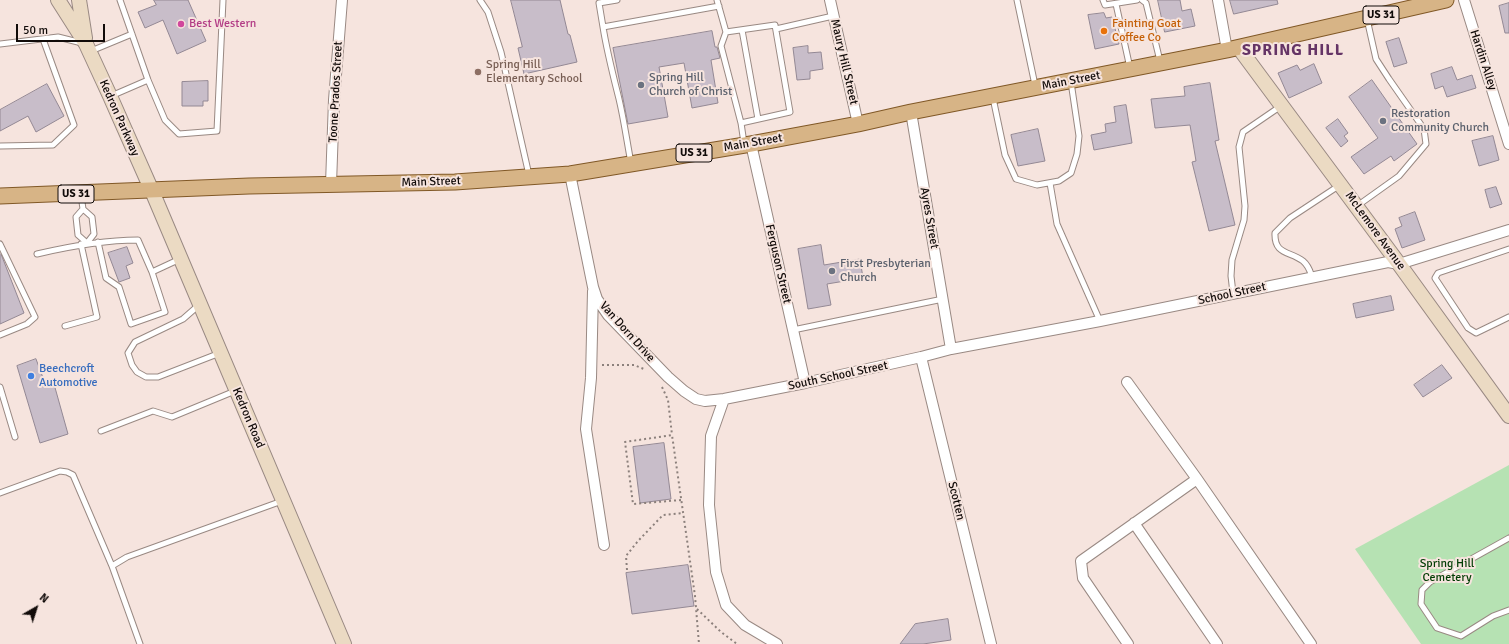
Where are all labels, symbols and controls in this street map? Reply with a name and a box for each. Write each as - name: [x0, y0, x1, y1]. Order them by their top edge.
- road number: US 31: [1363, 6, 1399, 24]
- scale bar: [18, 16, 107, 42]
- place label: Best Western: [189, 17, 256, 31]
- place label: Fainting Goat Coffee Co: [1112, 17, 1181, 45]
- street label: Maury Hill Street: [827, 18, 861, 106]
- marker: Best Western: [176, 19, 186, 29]
- text: 50 m: [23, 23, 48, 38]
- marker: Fainting Goat Coffee Co: [1099, 26, 1109, 36]
- street label: Hardin Alley: [1466, 28, 1500, 92]
- street label: Toone Prados Street: [326, 41, 346, 143]
- district label: SPRING HILL: [1242, 41, 1344, 61]
- place label: Spring Hill Elementary School: [486, 58, 582, 86]
- marker: Spring Hill Elementary School: [473, 67, 483, 77]
- street label: Main Street: [1040, 68, 1102, 94]
- place label: Spring Hill Church of Christ: [649, 71, 732, 99]
- street label: Kedron Parkway: [96, 78, 142, 158]
- marker: Spring Hill Church of Christ: [636, 80, 646, 90]
- place label: Restoration Community Church: [1391, 107, 1489, 135]
- marker: Restoration Community Church: [1378, 116, 1388, 126]
- street label: Main Street: [722, 131, 784, 155]
- road number: US 31: [676, 144, 712, 162]
- street label: Main Street: [401, 174, 461, 190]
- road number: US 31: [58, 185, 94, 203]
- street label: Ayres Street: [917, 186, 941, 250]
- street label: McLemore Avenue: [1342, 189, 1408, 273]
- street label: Ferguson Street: [762, 223, 794, 305]
- place label: First Presbyterian Church: [840, 257, 931, 285]
- marker: First Presbyterian Church: [827, 266, 837, 276]
- street label: School Street: [1197, 280, 1267, 308]
- street label: Van Dorn Drive: [596, 299, 658, 365]
- street label: South School Street: [787, 358, 889, 394]
- place label: Beechcroft Automotive: [39, 362, 98, 390]
- marker: Beechcroft Automotive: [26, 371, 36, 381]
- street label: Kedron Road: [229, 385, 267, 451]
- street label: Scotten: [944, 480, 968, 522]
- park label: Spring Hill Cemetery: [1420, 557, 1474, 585]
- north arrow: [16, 588, 56, 628]
- text: N: [37, 591, 51, 606]

